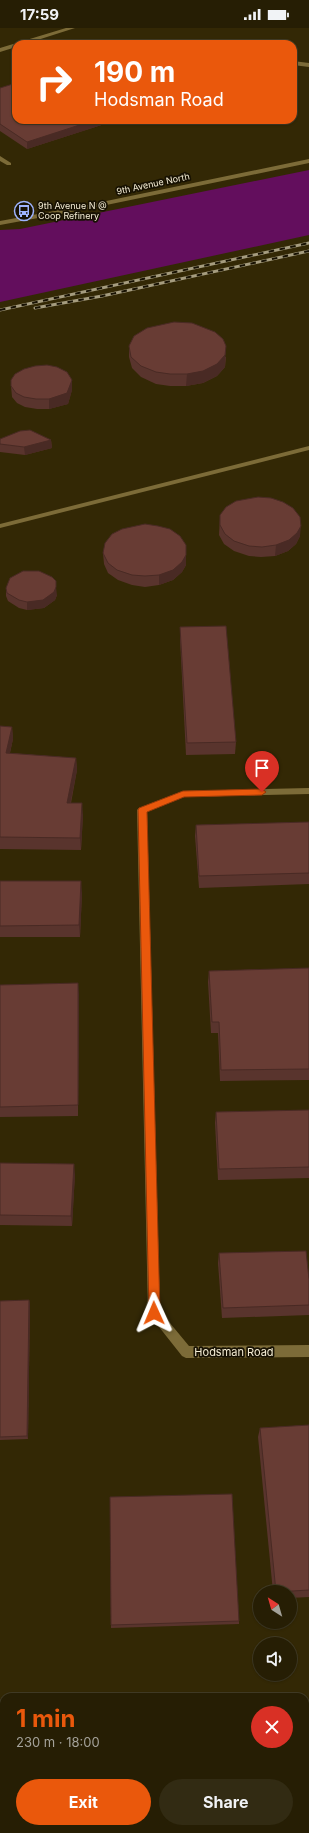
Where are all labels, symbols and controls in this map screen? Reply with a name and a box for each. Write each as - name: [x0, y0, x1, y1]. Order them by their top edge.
- text: 17:59: [20, 5, 59, 24]
- text: 190 m: [94, 55, 175, 89]
- icon: right: [28, 56, 80, 108]
- text: Hodsman Road: [94, 89, 224, 110]
- street label: 9th Avenue North: [115, 170, 191, 197]
- bus stop icon: 9th Avenue N @ Coop Refinery: [13, 200, 35, 222]
- place label: 9th Avenue N @ Coop Refinery: [38, 200, 107, 221]
- pin: [245, 751, 279, 792]
- icon: arrive: [251, 757, 273, 779]
- position arrow: [133, 1292, 175, 1334]
- street label: Hodsman Road: [194, 1345, 274, 1359]
- north arrow: [253, 1585, 297, 1629]
- map controls: [253, 1585, 297, 1681]
- button: sound: [253, 1637, 297, 1681]
- text: 1 min: [16, 1704, 75, 1733]
- button: close: [251, 1706, 293, 1748]
- text: 230 m · 18:00: [16, 1734, 100, 1750]
- button: Exit: [16, 1779, 151, 1825]
- button: Share: [159, 1779, 293, 1825]

